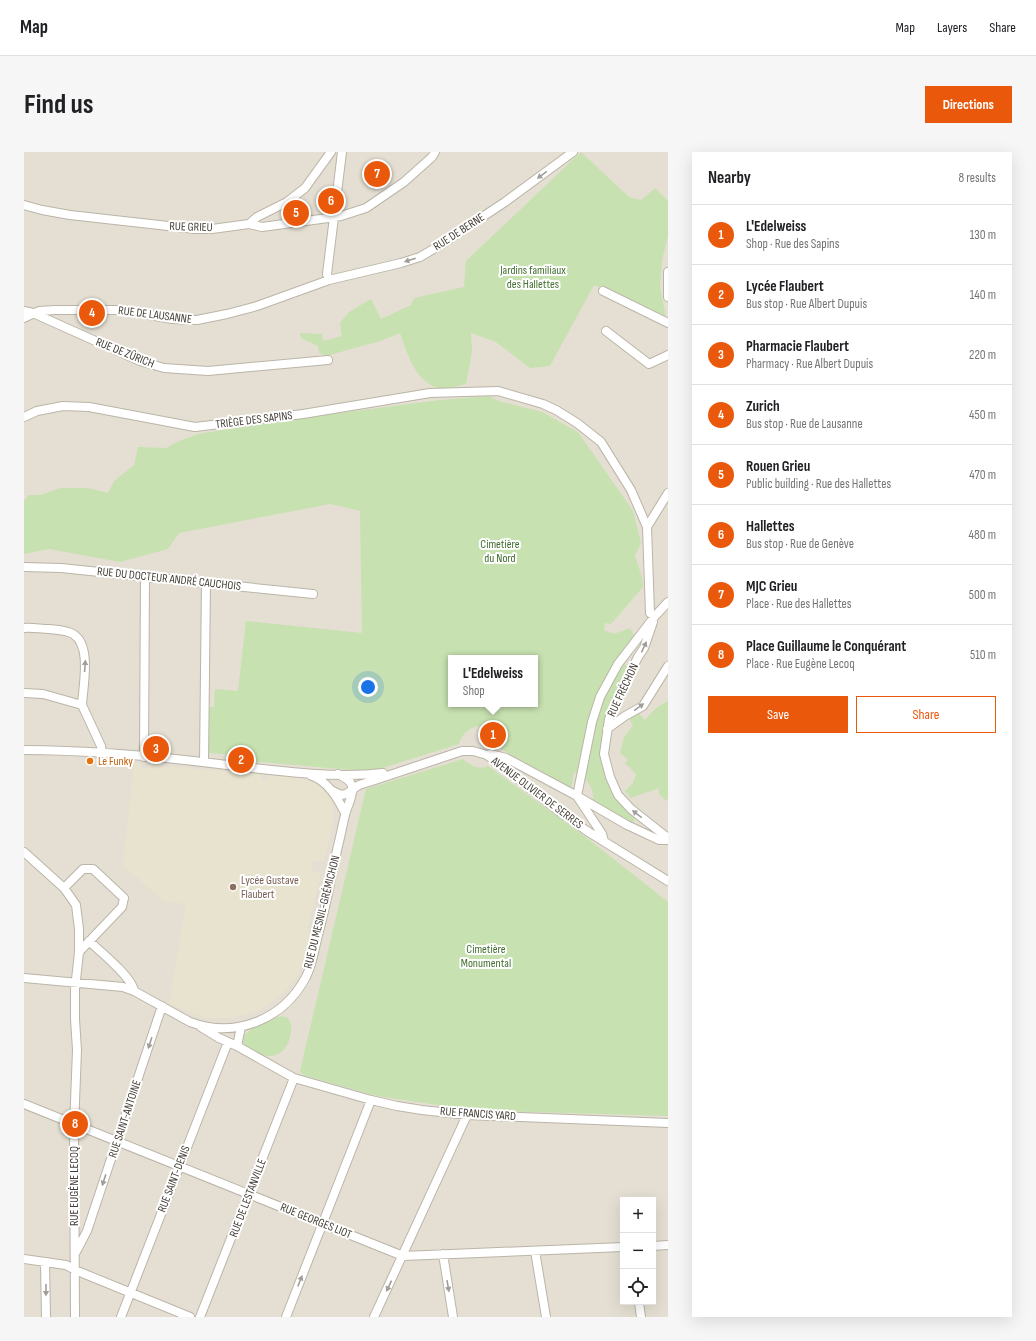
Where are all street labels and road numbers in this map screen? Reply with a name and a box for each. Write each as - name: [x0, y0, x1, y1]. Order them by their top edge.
- street label: RUE DE BERNE: [431, 210, 487, 254]
- street label: RUE GRIEU: [169, 219, 213, 235]
- street label: RUE DE LAUSANNE: [117, 303, 193, 327]
- street label: RUE DE ZÜRICH: [94, 334, 156, 372]
- street label: TRIÈGE DES SAPINS: [215, 408, 293, 432]
- street label: RUE DU DOCTEUR ANDRÉ CAUCHOIS: [96, 564, 242, 594]
- street label: RUE FRÉCHON: [604, 661, 642, 719]
- street label: AVENUE OLIVIER DE SERRES: [487, 753, 586, 832]
- street label: RUE DU MESNIL-GRÉMICHON: [301, 854, 343, 970]
- street label: RUE SAINT-ANTOINE: [105, 1078, 145, 1160]
- street label: RUE FRANCIS YARD: [440, 1104, 517, 1124]
- street label: RUE SAINT-DENIS: [154, 1143, 194, 1215]
- street label: RUE EUGÈNE LECOQ: [67, 1146, 82, 1226]
- street label: RUE DE LESTANVILLE: [226, 1157, 270, 1239]
- street label: RUE GEORGES LIOT: [278, 1200, 354, 1242]

